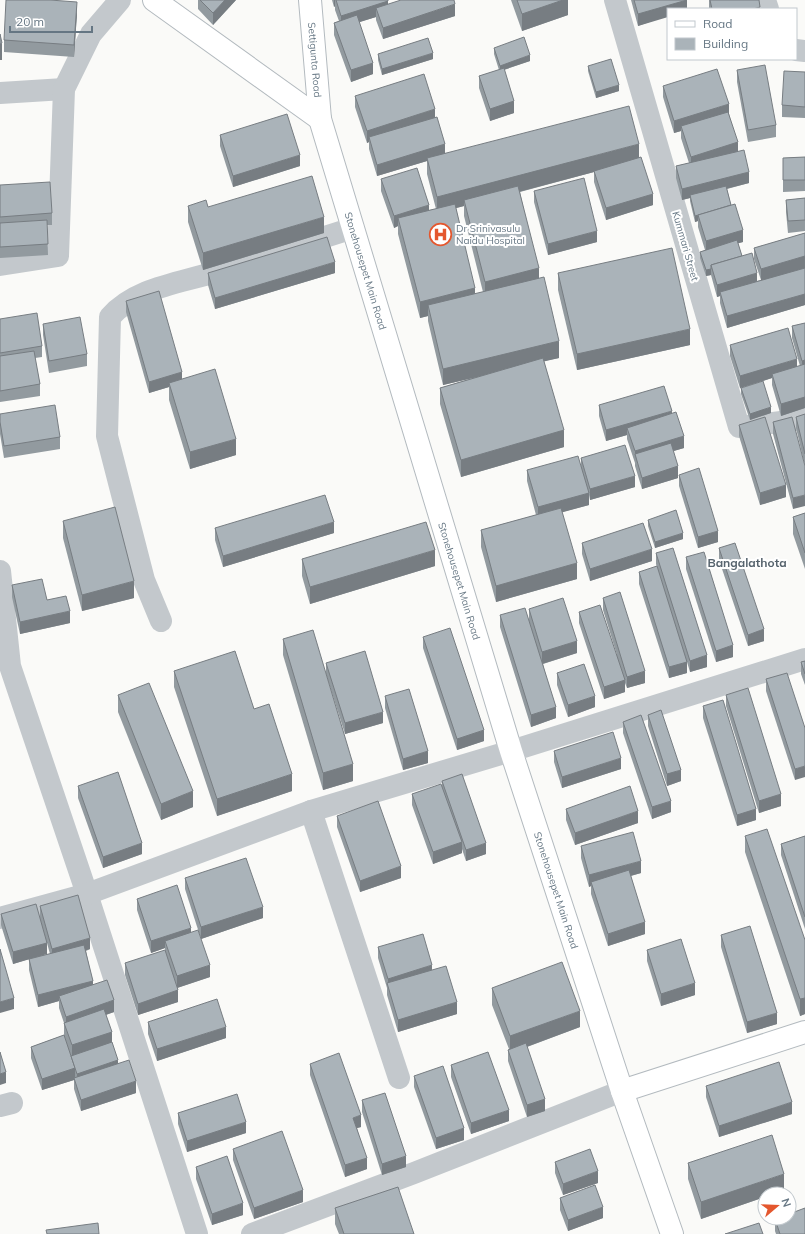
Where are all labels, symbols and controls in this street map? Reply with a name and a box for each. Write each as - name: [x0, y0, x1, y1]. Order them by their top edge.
- scale bar: [10, 8, 92, 34]
- legend: [667, 8, 797, 60]
- text: 20 m: [16, 14, 44, 29]
- text: Road: [703, 16, 732, 31]
- street label: Settigunta Road: [305, 22, 324, 98]
- text: Building: [703, 36, 748, 51]
- street label: Kummari Street: [669, 210, 702, 283]
- street label: Stonehousepet Main Road: [342, 211, 389, 331]
- hospital icon: Dr Srinivasulu Naidu Hospital: [428, 221, 454, 247]
- place label: Dr Srinivasulu Naidu Hospital: [456, 222, 525, 247]
- street label: Stonehousepet Main Road: [435, 521, 483, 641]
- district label: Bangalathota: [707, 555, 787, 570]
- street label: Stonehousepet Main Road: [531, 830, 581, 950]
- north arrow: [757, 1186, 797, 1226]
- text: N: [778, 1197, 794, 1209]

